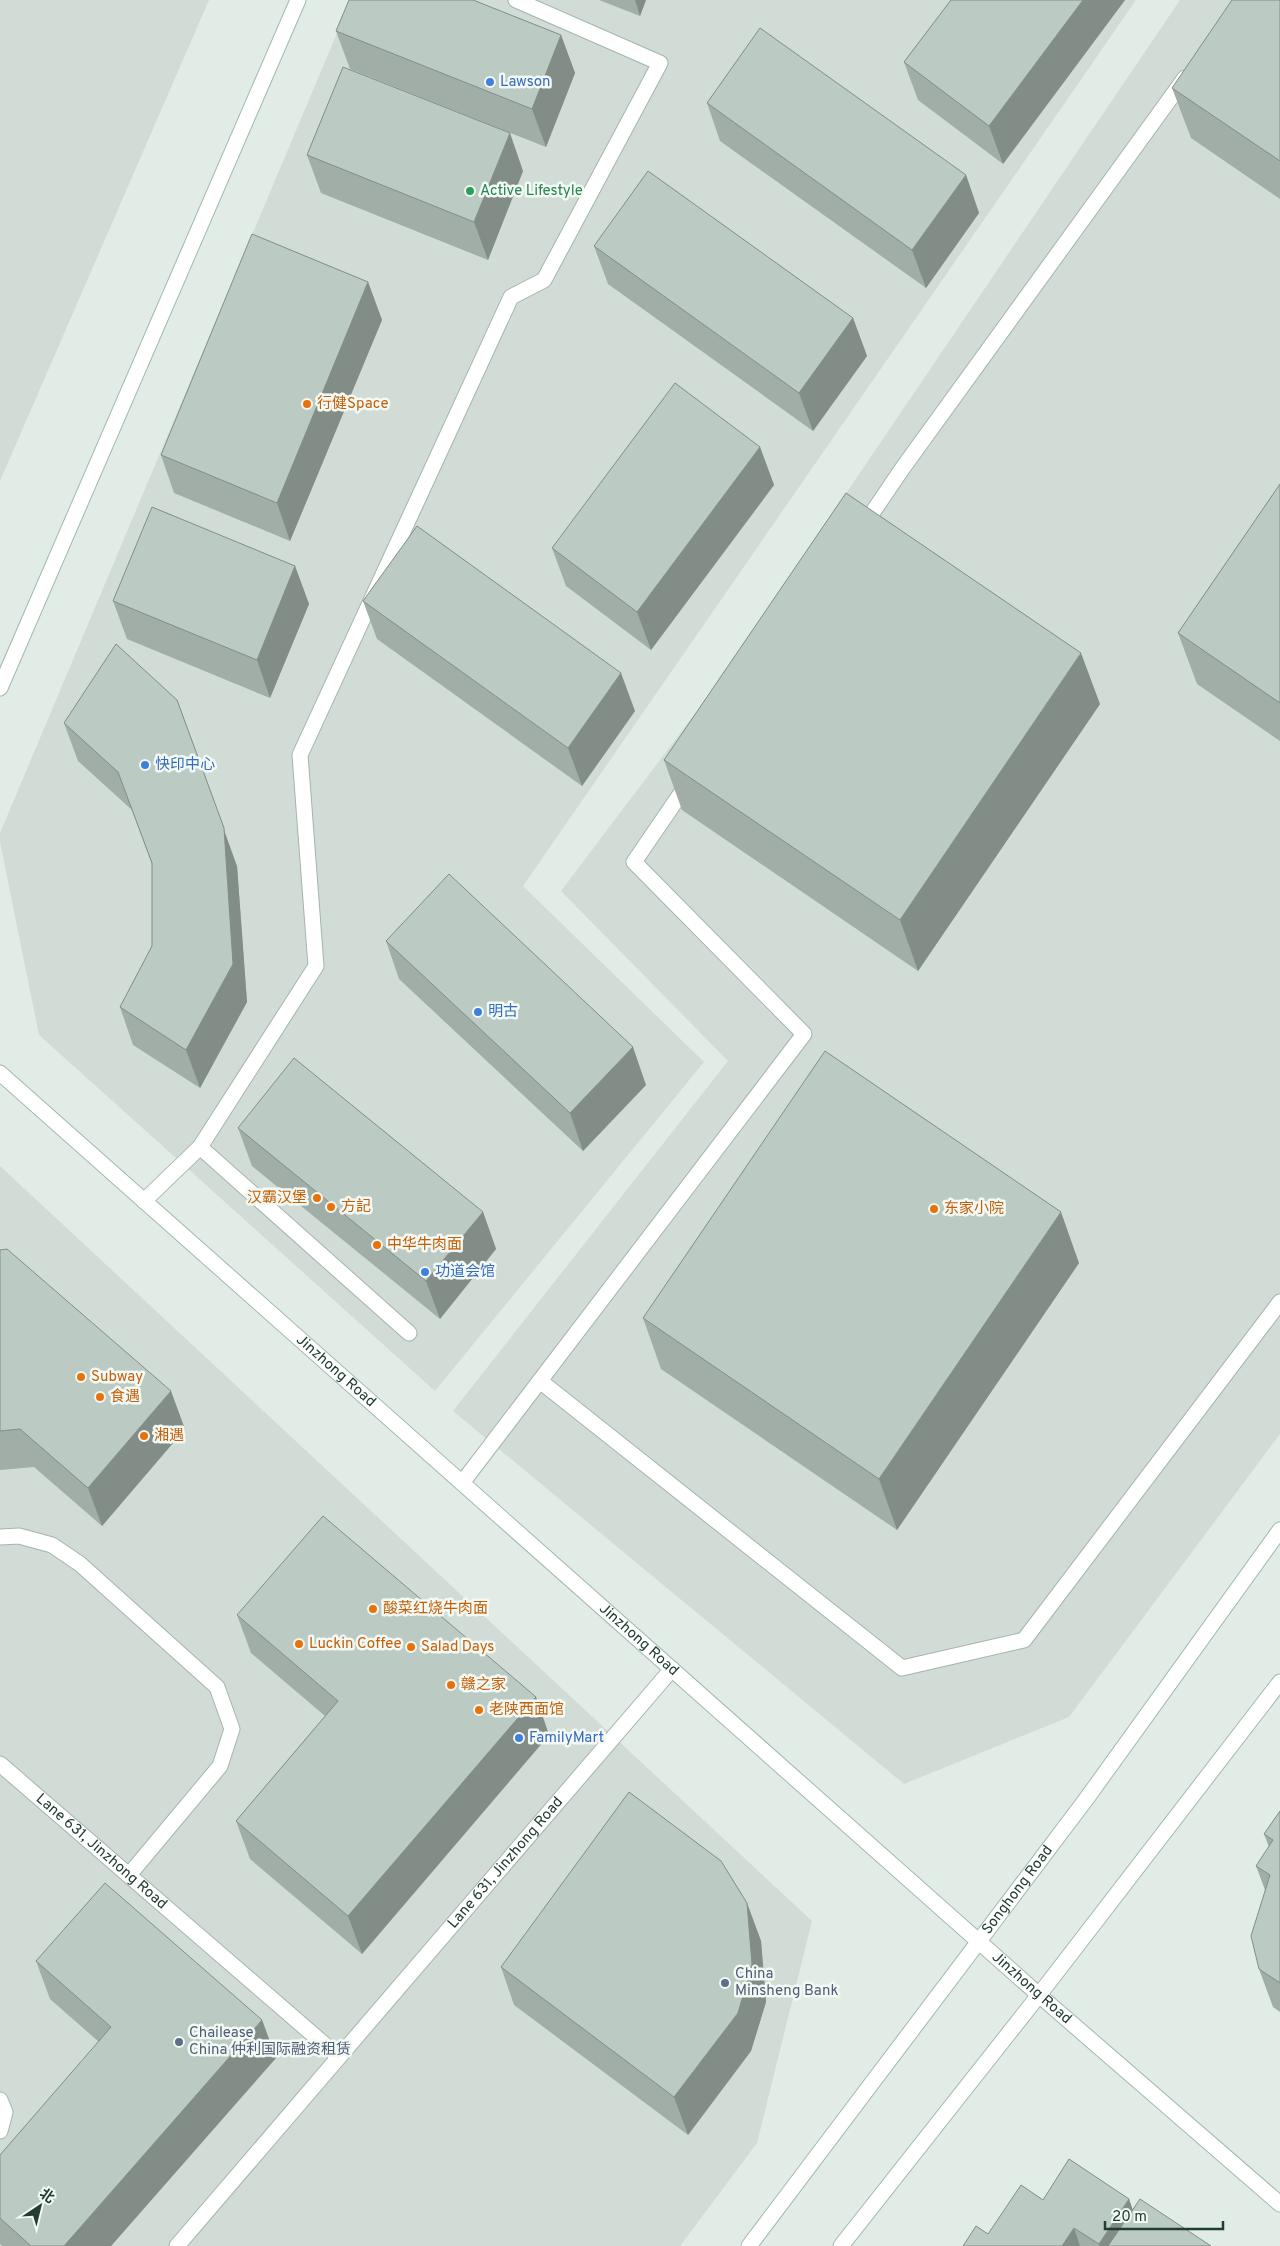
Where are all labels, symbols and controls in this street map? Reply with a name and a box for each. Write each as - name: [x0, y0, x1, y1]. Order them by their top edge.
- place label: Lawson: [500, 73, 550, 92]
- marker: Lawson: [484, 76, 496, 88]
- place label: Active Lifestyle: [480, 182, 583, 201]
- marker: Active Lifestyle: [464, 185, 476, 197]
- place label: 行健Space: [317, 395, 388, 414]
- marker: 行健Space: [301, 398, 313, 410]
- place label: 快印中心: [155, 756, 215, 775]
- marker: 快印中心: [139, 759, 151, 771]
- place label: 明古: [488, 1003, 518, 1022]
- marker: 明古: [472, 1006, 484, 1018]
- place label: 汉霸汉堡: [247, 1189, 307, 1208]
- marker: 汉霸汉堡: [311, 1192, 323, 1204]
- place label: 方記: [341, 1198, 371, 1217]
- place label: 东家小院: [944, 1200, 1004, 1219]
- marker: 方記: [325, 1201, 337, 1213]
- marker: 东家小院: [928, 1203, 940, 1215]
- place label: 中华牛肉面: [387, 1235, 462, 1255]
- marker: 中华牛肉面: [371, 1239, 383, 1251]
- place label: 功道会馆: [435, 1263, 495, 1282]
- marker: 功道会馆: [419, 1266, 431, 1278]
- street label: Jinzhong Road: [292, 1331, 380, 1411]
- place label: Subway: [91, 1368, 143, 1387]
- marker: Subway: [75, 1371, 87, 1383]
- place label: 食遇: [110, 1388, 140, 1407]
- marker: 食遇: [94, 1391, 106, 1403]
- place label: 湘遇: [154, 1427, 184, 1446]
- marker: 湘遇: [138, 1430, 150, 1442]
- place label: 酸菜红烧牛肉面: [383, 1599, 488, 1619]
- street label: Jinzhong Road: [595, 1599, 683, 1680]
- marker: 酸菜红烧牛肉面: [367, 1603, 379, 1615]
- place label: Luckin Coffee: [309, 1635, 402, 1654]
- marker: Luckin Coffee: [293, 1638, 305, 1650]
- place label: Salad Days: [421, 1638, 494, 1657]
- marker: Salad Days: [405, 1641, 417, 1653]
- place label: 赣之家: [461, 1676, 506, 1695]
- marker: 赣之家: [445, 1679, 457, 1691]
- place label: 老陕西面馆: [489, 1701, 564, 1720]
- marker: 老陕西面馆: [473, 1704, 485, 1716]
- place label: FamilyMart: [529, 1729, 604, 1748]
- marker: FamilyMart: [513, 1732, 525, 1744]
- street label: Lane 631, Jinzhong Road: [32, 1790, 171, 1914]
- street label: Lane 631, Jinzhong Road: [444, 1793, 568, 1933]
- street label: Songhong Road: [978, 1842, 1057, 1938]
- street label: Jinzhong Road: [988, 1948, 1076, 2028]
- place label: China Minsheng Bank: [735, 1965, 838, 2001]
- marker: China Minsheng Bank: [719, 1977, 731, 1989]
- place label: Chailease China 仲利国际融资租赁: [189, 2024, 351, 2060]
- marker: Chailease China 仲利国际融资租赁: [173, 2036, 185, 2048]
- north arrow: [15, 2181, 65, 2231]
- text: 北: [36, 2186, 57, 2208]
- scale bar: [1105, 2198, 1222, 2230]
- text: 20 m: [1112, 2208, 1147, 2227]

